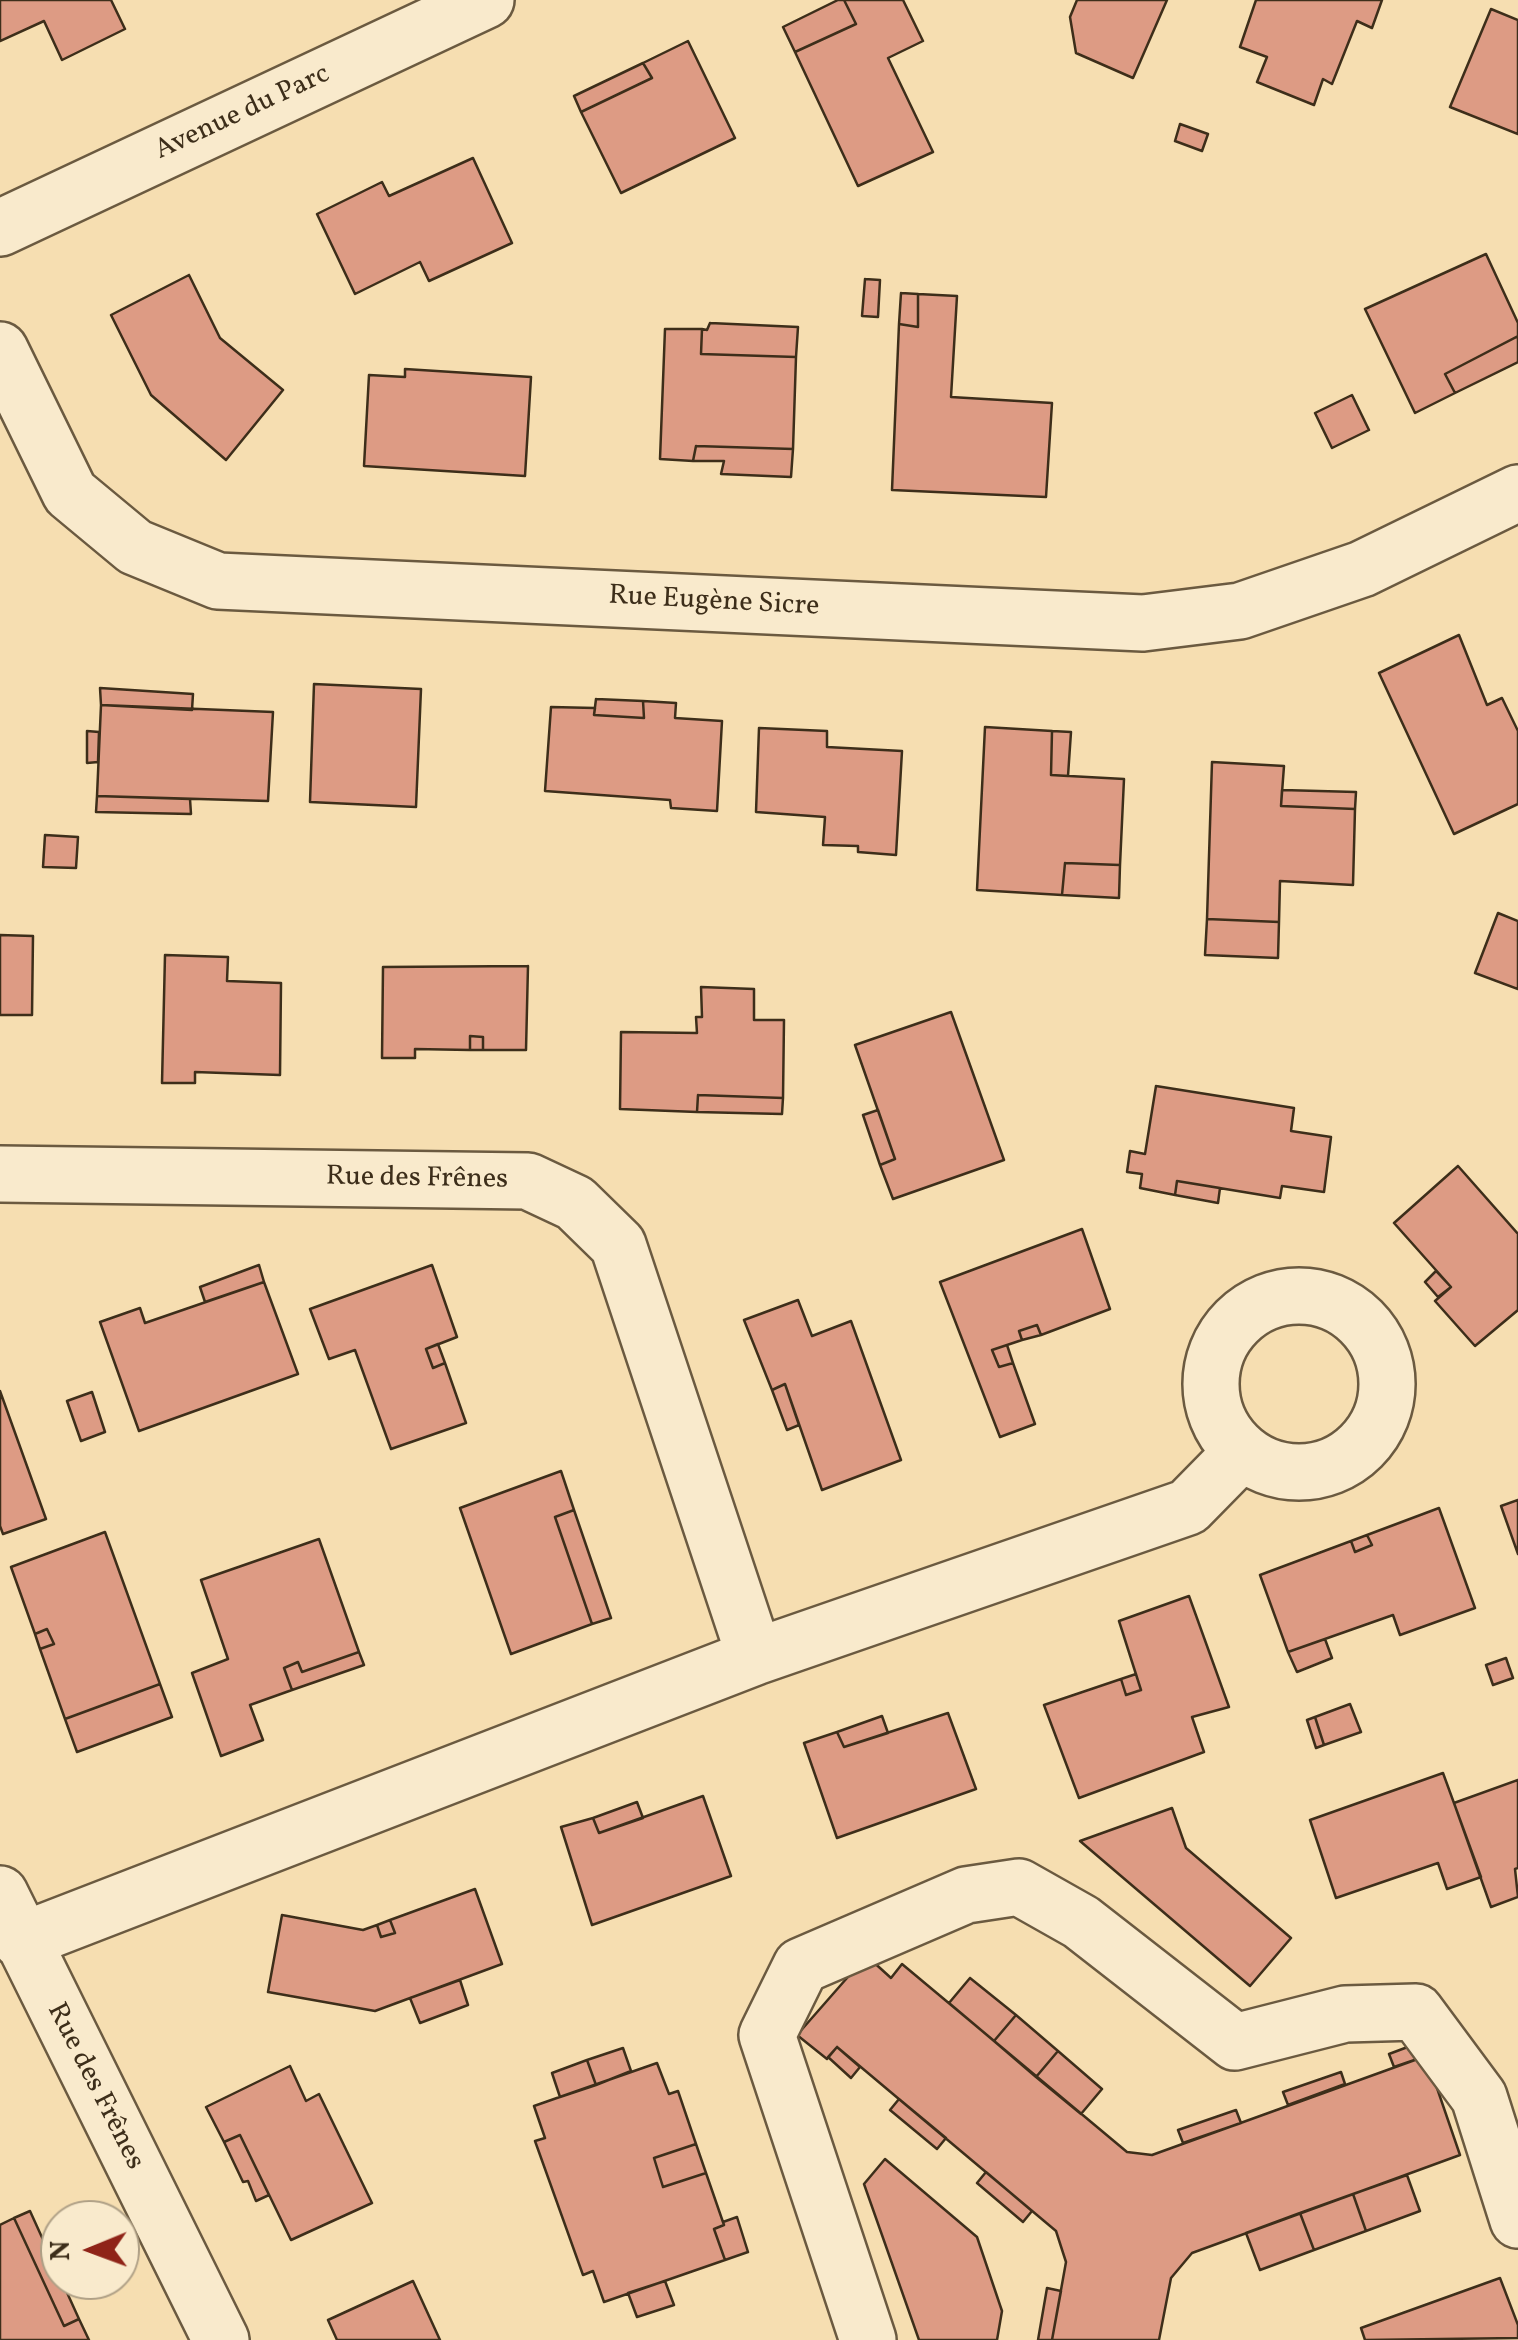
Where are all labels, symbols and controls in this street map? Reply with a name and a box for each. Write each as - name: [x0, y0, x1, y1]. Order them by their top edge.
- street label: Avenue du Parc: [150, 59, 336, 169]
- street label: Rue Eugène Sicre: [608, 581, 820, 625]
- street label: Rue des Frênes: [326, 1162, 508, 1198]
- street label: Rue des Frênes: [38, 1998, 150, 2176]
- north arrow: [40, 2200, 140, 2300]
- text: N: [42, 2240, 81, 2261]

